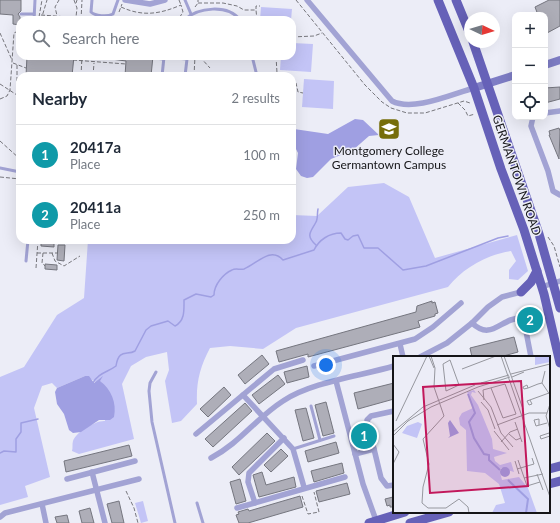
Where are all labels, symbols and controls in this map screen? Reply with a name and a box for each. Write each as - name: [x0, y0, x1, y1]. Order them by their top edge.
- north arrow: [464, 12, 500, 48]
- map controls: [512, 12, 548, 120]
- button: +: [512, 12, 548, 48]
- search box: [16, 16, 296, 60]
- icon: search: [30, 27, 52, 49]
- text: Search here: [62, 29, 139, 47]
- button: −: [512, 48, 548, 84]
- button: locate: [512, 84, 548, 120]
- text: Nearby: [32, 88, 87, 109]
- text: 2 results: [232, 90, 280, 106]
- street label: GERMANTOWN ROAD: [489, 113, 545, 237]
- school or university icon: Montgomery College Germantown Campus: [376, 116, 402, 142]
- text: 20417a: [70, 138, 121, 156]
- place label: Montgomery College Germantown Campus: [332, 143, 446, 172]
- text: 1: [41, 147, 49, 163]
- text: 100 m: [243, 147, 280, 163]
- text: Place: [70, 156, 100, 172]
- text: 20411a: [70, 198, 121, 216]
- text: 2: [41, 207, 49, 223]
- text: 250 m: [243, 207, 280, 223]
- text: Place: [70, 216, 100, 232]
- pin: 2: [517, 305, 543, 335]
- your location: [316, 355, 336, 375]
- inset map: [393, 356, 550, 513]
- pin: 1: [351, 421, 377, 451]

